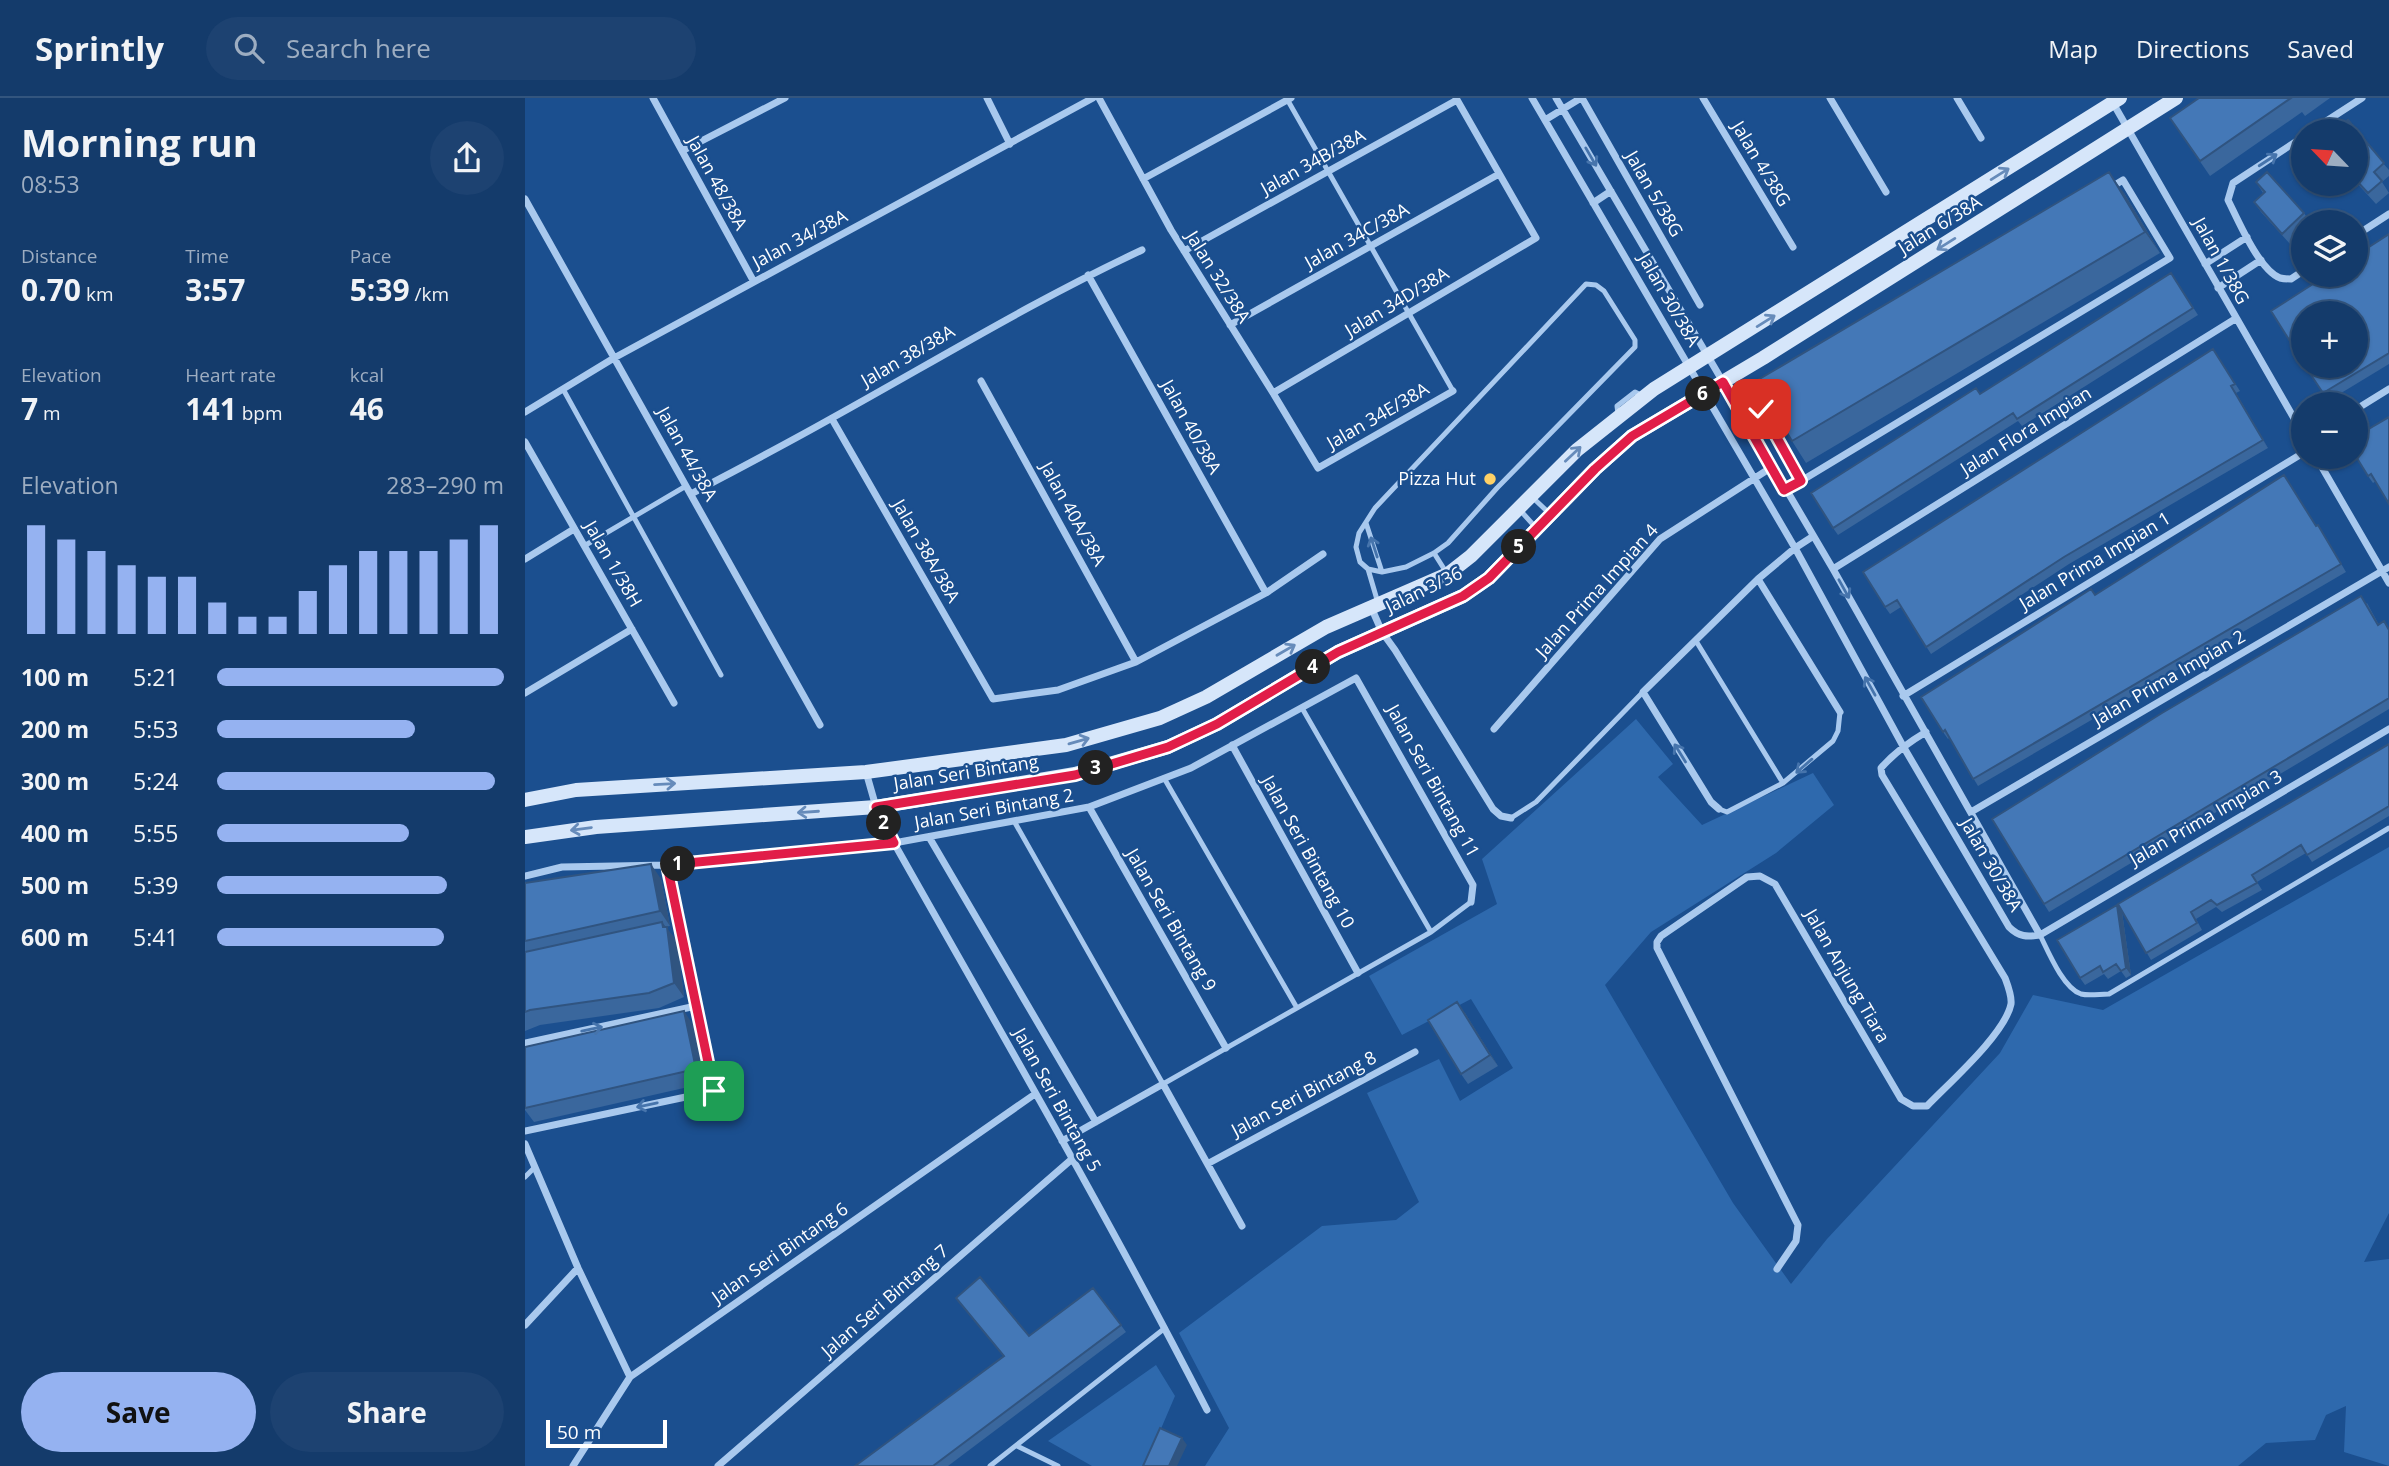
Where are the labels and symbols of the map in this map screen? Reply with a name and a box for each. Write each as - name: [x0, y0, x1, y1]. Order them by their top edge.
- street label: Jalan 4/38G: [1726, 115, 1797, 211]
- north arrow: [2291, 119, 2368, 196]
- street label: Jalan 34B/38A: [1254, 122, 1370, 201]
- street label: Jalan 48/38A: [681, 129, 754, 234]
- street label: Jalan 5/38G: [1620, 144, 1689, 241]
- one-way arrow: [1584, 146, 1598, 166]
- one-way arrow: [2258, 152, 2277, 167]
- one-way arrow: [1990, 166, 2010, 180]
- street label: Jalan 6/38A: [1892, 189, 1986, 260]
- street label: Jalan 34C/38A: [1298, 196, 1413, 275]
- street label: Jalan 34/38A: [746, 203, 852, 274]
- street label: Jalan 1/38G: [2187, 211, 2256, 308]
- street label: Jalan 32/38A: [1180, 224, 1257, 328]
- one-way arrow: [1937, 236, 1956, 251]
- street label: Jalan 30/38A: [1632, 247, 1707, 351]
- street label: Jalan 34D/38A: [1338, 260, 1453, 343]
- one-way arrow: [1756, 313, 1775, 328]
- street label: Jalan 38/38A: [855, 318, 959, 393]
- street label: Jalan 40/38A: [1155, 373, 1228, 478]
- street label: Jalan 34E/38A: [1320, 376, 1434, 455]
- pin: 6: [1685, 376, 1721, 412]
- pin: [1731, 379, 1791, 439]
- street label: Jalan Flora Impian: [1954, 380, 2095, 481]
- street label: Jalan 44/38A: [651, 400, 724, 505]
- one-way arrow: [1564, 446, 1581, 463]
- street label: Jalan 40A/38A: [1034, 455, 1113, 570]
- place label: Pizza Hut: [1398, 466, 1476, 490]
- marker: Pizza Hut: [1482, 471, 1498, 487]
- street label: Jalan 38A/38A: [887, 493, 966, 607]
- street label: Jalan Prima Impian 1: [2013, 505, 2175, 616]
- street label: Jalan 1/38H: [579, 514, 648, 611]
- street label: Jalan Prima Impian 4: [1528, 518, 1663, 664]
- pin: 5: [1501, 530, 1537, 564]
- one-way arrow: [1367, 537, 1379, 559]
- street label: Jalan 3/36: [1379, 560, 1466, 619]
- one-way arrow: [1838, 578, 1851, 599]
- street label: Jalan Prima Impian 2: [2086, 624, 2249, 732]
- one-way arrow: [1276, 643, 1296, 657]
- pin: 4: [1295, 650, 1331, 684]
- one-way arrow: [1863, 676, 1876, 697]
- street label: Jalan Seri Bintang 11: [1381, 698, 1486, 861]
- one-way arrow: [1068, 734, 1090, 747]
- one-way arrow: [1673, 744, 1688, 763]
- street label: Jalan Seri Bintang: [890, 749, 1040, 796]
- pin: 3: [1079, 750, 1113, 786]
- one-way arrow: [1795, 758, 1813, 774]
- street label: Jalan Prima Impian 3: [2123, 764, 2286, 872]
- street label: Jalan Seri Bintang 10: [1256, 769, 1361, 932]
- one-way arrow: [654, 778, 677, 791]
- street label: Jalan Seri Bintang 2: [910, 782, 1075, 834]
- one-way arrow: [797, 806, 820, 819]
- pin: 2: [867, 806, 901, 840]
- street label: Jalan 30/38A: [1954, 812, 2029, 916]
- one-way arrow: [570, 823, 593, 836]
- street label: Jalan Seri Bintang 9: [1120, 842, 1223, 995]
- pin: 1: [661, 846, 695, 882]
- street label: Jalan Anjung Tiara: [1799, 903, 1896, 1047]
- one-way arrow: [580, 1021, 603, 1035]
- street label: Jalan Seri Bintang 5: [1007, 1022, 1107, 1176]
- street label: Jalan Seri Bintang 8: [1225, 1045, 1380, 1142]
- pin: [684, 1061, 744, 1121]
- one-way arrow: [636, 1099, 659, 1112]
- street label: Jalan Seri Bintang 6: [705, 1196, 852, 1309]
- street label: Jalan Seri Bintang 7: [814, 1238, 953, 1363]
- scale bar: [546, 1417, 667, 1449]

